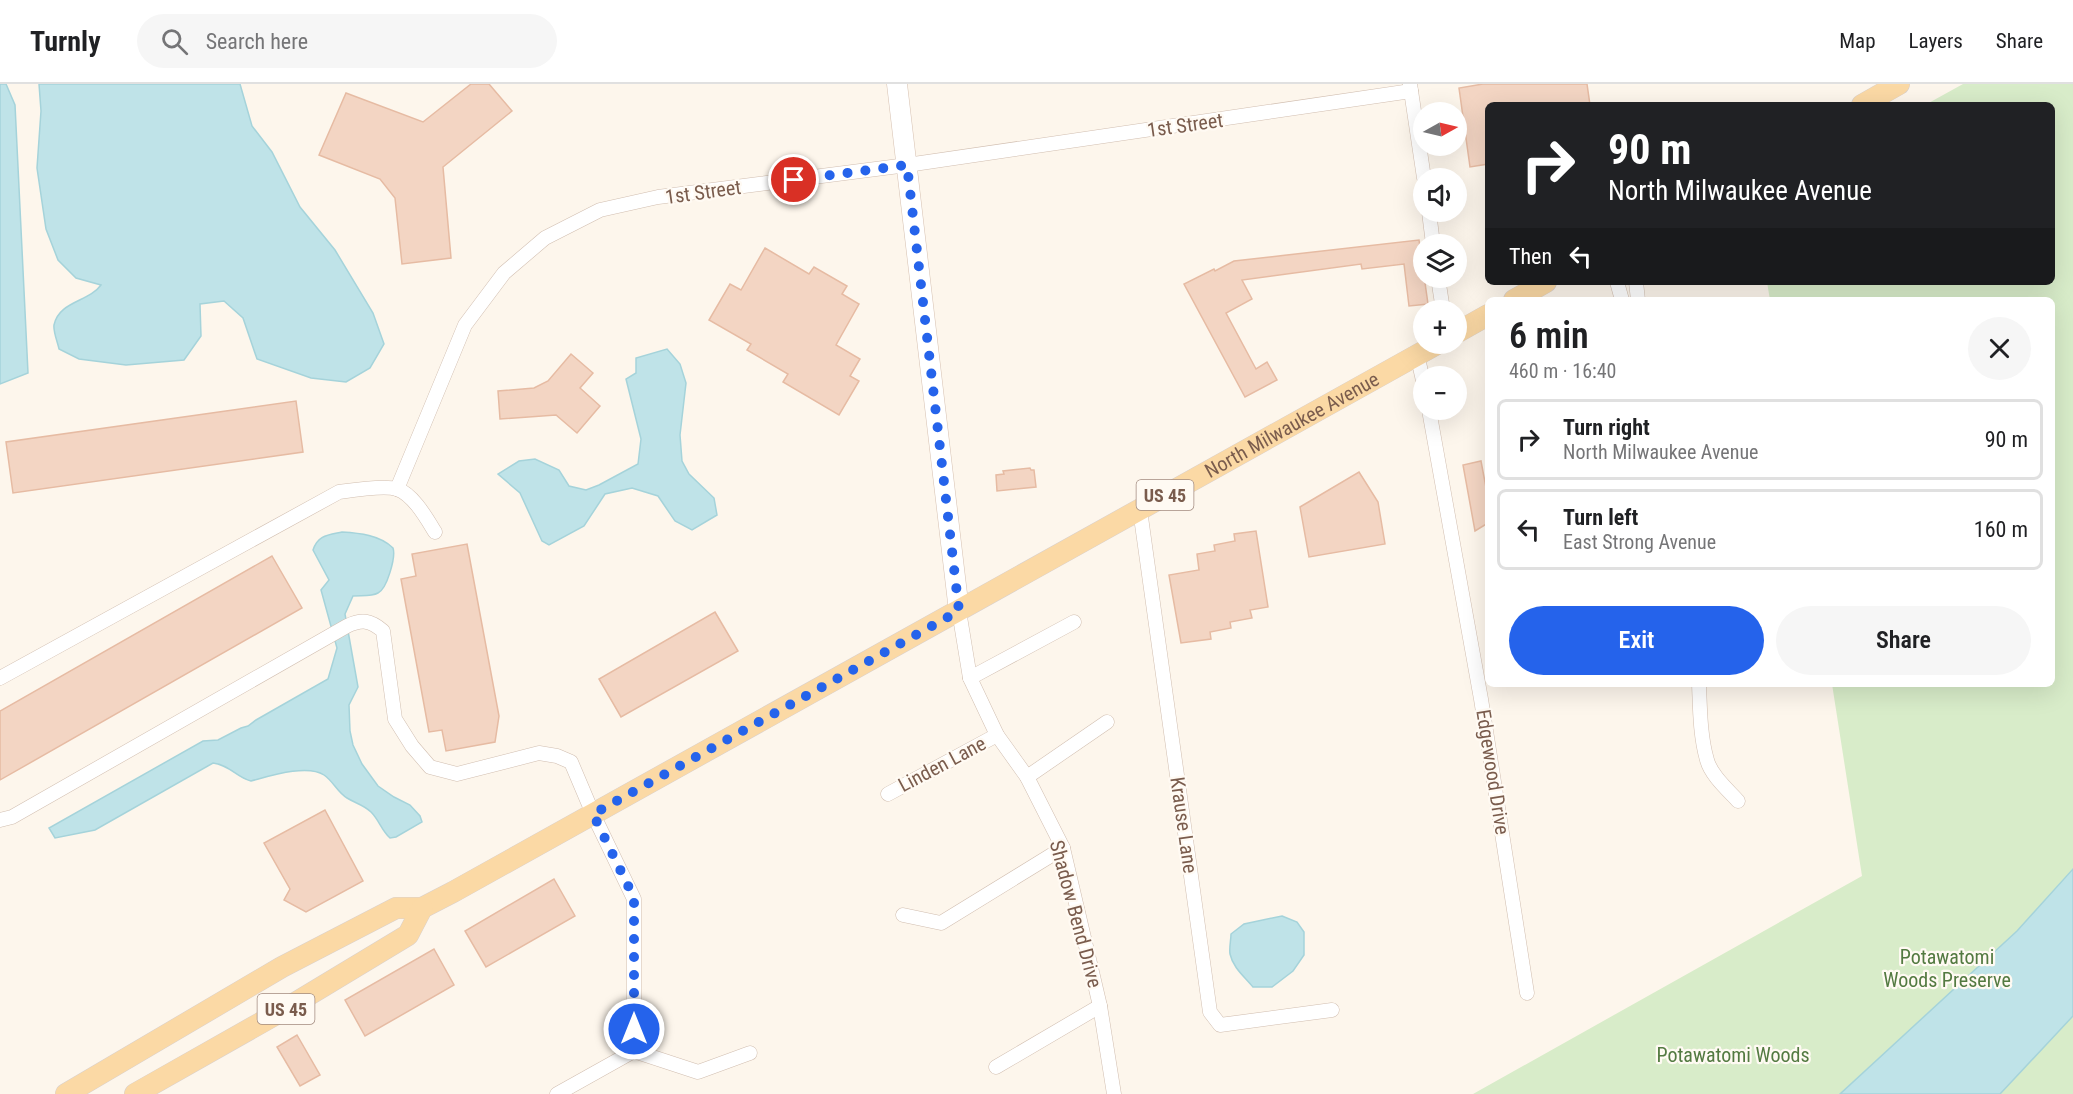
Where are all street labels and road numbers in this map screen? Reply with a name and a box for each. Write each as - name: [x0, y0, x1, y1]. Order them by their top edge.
- street label: 1st Street: [1146, 108, 1225, 142]
- street label: 1st Street: [664, 175, 743, 209]
- street label: North Milwaukee Avenue: [1201, 367, 1383, 483]
- road number: US 45: [1136, 480, 1194, 510]
- street label: Edgewood Drive: [1471, 708, 1515, 836]
- street label: Linden Lane: [894, 731, 990, 797]
- street label: Krause Lane: [1165, 775, 1203, 875]
- street label: Shadow Bend Drive: [1045, 838, 1107, 990]
- road number: US 45: [258, 994, 314, 1024]

